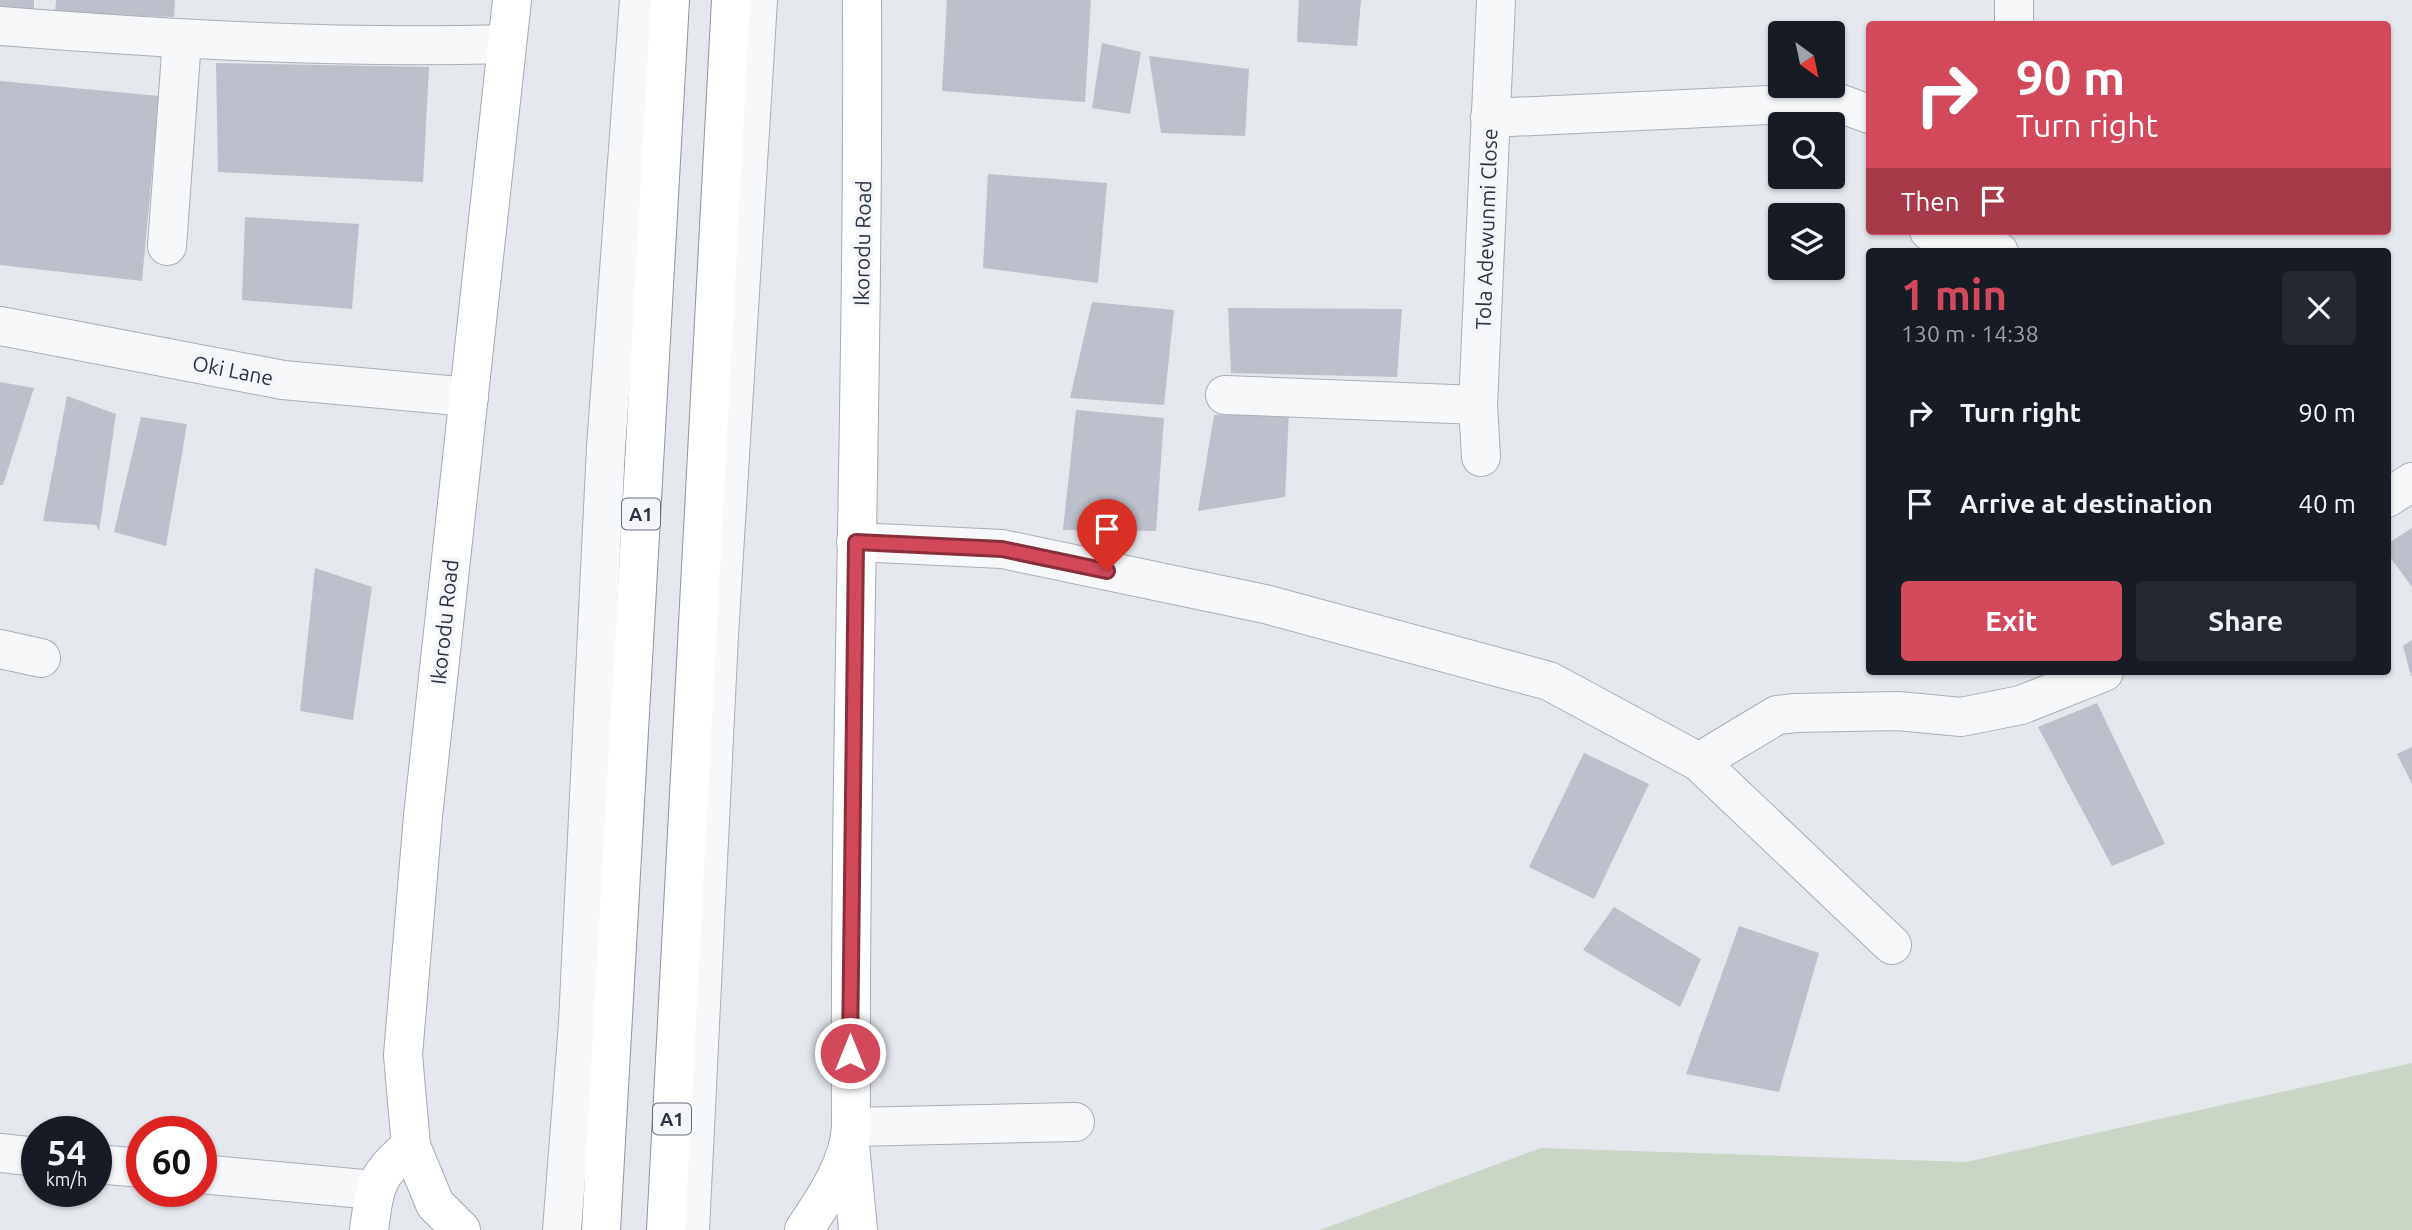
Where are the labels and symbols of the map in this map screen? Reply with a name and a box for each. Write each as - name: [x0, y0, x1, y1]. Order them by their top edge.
- north arrow: [1768, 21, 1844, 98]
- street label: Tola Adewunmi Close: [1470, 128, 1502, 330]
- street label: Ikorodu Road: [849, 180, 875, 306]
- street label: Oki Lane: [191, 350, 275, 390]
- road number: A1: [622, 499, 660, 530]
- pin: [1077, 499, 1137, 571]
- street label: Ikorodu Road: [426, 558, 462, 686]
- position arrow: [813, 1016, 887, 1090]
- road number: A1: [653, 1104, 691, 1134]
- speed limit sign: 60: [126, 1116, 217, 1207]

